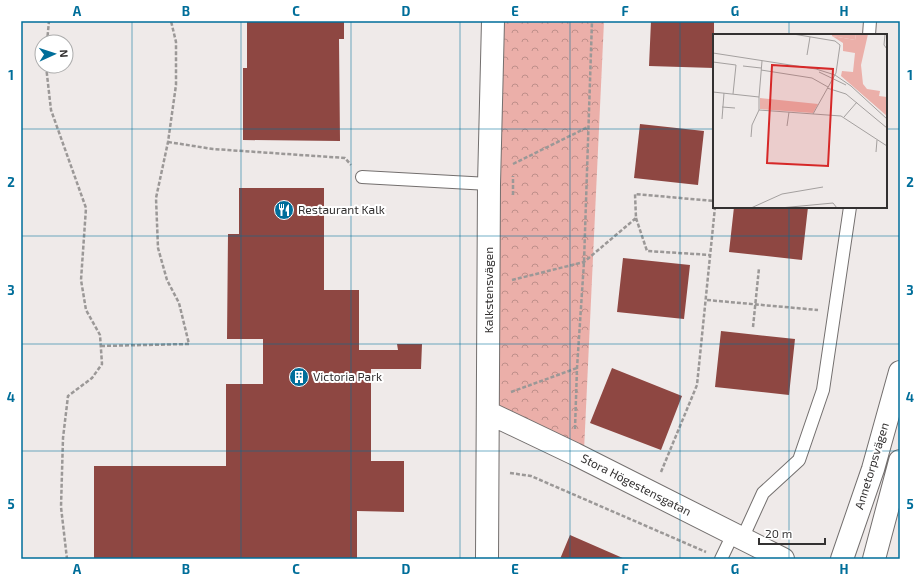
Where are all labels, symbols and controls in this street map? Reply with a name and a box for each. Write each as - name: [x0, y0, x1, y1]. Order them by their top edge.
- text: A: [73, 3, 82, 19]
- text: B: [182, 3, 190, 19]
- text: C: [292, 3, 300, 19]
- text: D: [402, 3, 411, 19]
- text: E: [511, 3, 519, 19]
- text: F: [621, 3, 629, 19]
- text: G: [731, 3, 739, 19]
- text: H: [840, 3, 849, 19]
- north arrow: [34, 34, 74, 74]
- inset map: [713, 34, 887, 208]
- text: N: [58, 49, 71, 58]
- text: 1: [8, 67, 14, 83]
- text: 1: [907, 67, 913, 83]
- text: 2: [7, 174, 15, 190]
- text: 2: [906, 174, 914, 190]
- restaurant icon: Restaurant Kalk: [273, 199, 295, 221]
- place label: Restaurant Kalk: [298, 202, 385, 216]
- street label: Kalkstensvägen: [481, 247, 495, 333]
- text: 3: [7, 282, 15, 298]
- text: 3: [906, 282, 914, 298]
- building icon: Victoria Park: [288, 366, 310, 388]
- place label: Victoria Park: [313, 369, 382, 383]
- text: 4: [7, 389, 15, 405]
- text: 4: [906, 389, 914, 405]
- street label: Annetorpsvägen: [851, 421, 891, 511]
- street label: Stora Högestensgatan: [579, 450, 694, 518]
- text: 5: [7, 496, 15, 512]
- text: 5: [906, 496, 914, 512]
- scale bar: [759, 520, 825, 546]
- text: 20 m: [765, 526, 792, 540]
- text: A: [73, 561, 82, 577]
- text: B: [182, 561, 190, 577]
- text: C: [292, 561, 300, 577]
- text: D: [402, 561, 411, 577]
- text: E: [511, 561, 519, 577]
- text: F: [621, 561, 629, 577]
- text: G: [731, 561, 739, 577]
- text: H: [840, 561, 849, 577]

